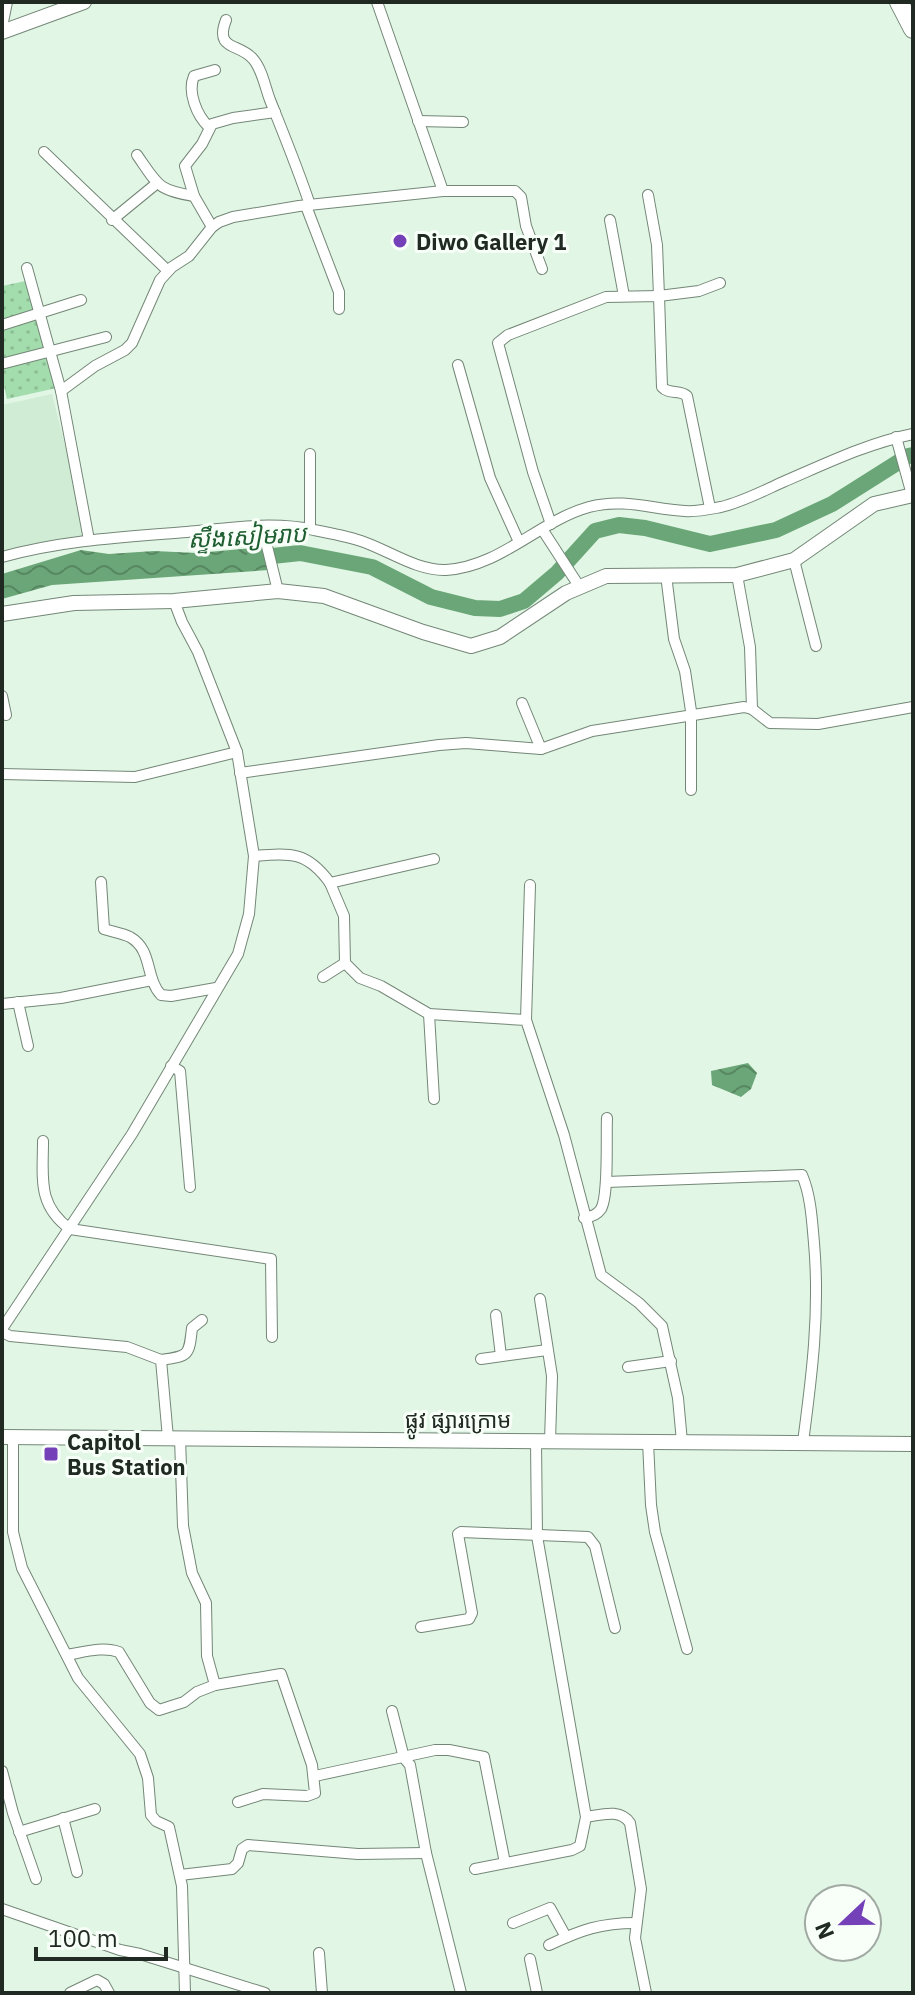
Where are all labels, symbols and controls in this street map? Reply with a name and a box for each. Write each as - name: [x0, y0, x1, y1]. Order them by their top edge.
- place label: Diwo Gallery 1: [416, 227, 567, 256]
- marker: Diwo Gallery 1: [391, 232, 409, 250]
- water label: ស្ទឹងសៀមរាប: [187, 517, 309, 555]
- street label: ផ្លូវ ផ្សារក្រោម: [405, 1405, 511, 1440]
- place label: Capitol Bus Station: [67, 1427, 186, 1481]
- marker: Capitol Bus Station: [42, 1445, 60, 1463]
- north arrow: [803, 1883, 883, 1963]
- scale bar: [36, 1911, 166, 1961]
- text: N: [808, 1918, 840, 1943]
- text: 100 m: [48, 1922, 118, 1954]

